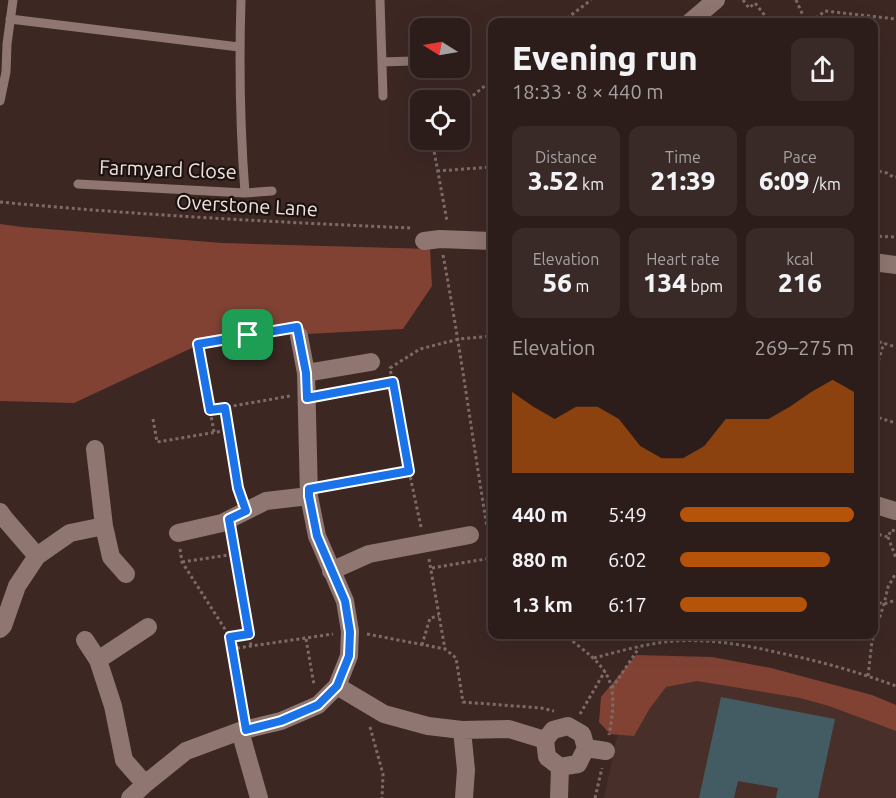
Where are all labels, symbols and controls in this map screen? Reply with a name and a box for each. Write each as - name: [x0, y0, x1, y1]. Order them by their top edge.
- north arrow: [410, 18, 470, 78]
- map controls: [410, 18, 470, 150]
- button: share: [791, 38, 854, 101]
- text: Evening run: [512, 39, 698, 76]
- text: 18:33 · 8 × 440 m: [512, 80, 664, 103]
- button: locate: [410, 90, 470, 150]
- text: Distance: [535, 148, 597, 166]
- text: Time: [665, 148, 701, 166]
- text: Pace: [783, 148, 817, 166]
- street label: Farmyard Close: [99, 155, 237, 183]
- text: 3.52: [528, 166, 578, 195]
- text: 21:39: [650, 166, 716, 195]
- text: 6:09: [759, 166, 809, 195]
- text: km: [578, 175, 604, 193]
- text: /km: [809, 175, 841, 193]
- street label: Overstone Lane: [175, 190, 319, 220]
- text: Elevation: [533, 250, 599, 268]
- text: Heart rate: [646, 250, 720, 268]
- text: kcal: [786, 250, 814, 268]
- text: 56: [543, 268, 572, 297]
- text: 134: [643, 268, 687, 297]
- text: 216: [778, 268, 822, 297]
- text: m: [572, 277, 589, 295]
- text: bpm: [687, 277, 723, 295]
- pin: [222, 309, 273, 360]
- icon: arrive: [231, 318, 264, 351]
- text: Elevation: [512, 336, 595, 359]
- text: 269–275 m: [755, 336, 854, 359]
- text: 440 m: [512, 503, 568, 526]
- text: 5:49: [608, 503, 647, 526]
- text: 880 m: [512, 548, 568, 571]
- text: 6:02: [608, 548, 647, 571]
- text: 1.3 km: [512, 593, 573, 616]
- text: 6:17: [608, 593, 647, 616]

